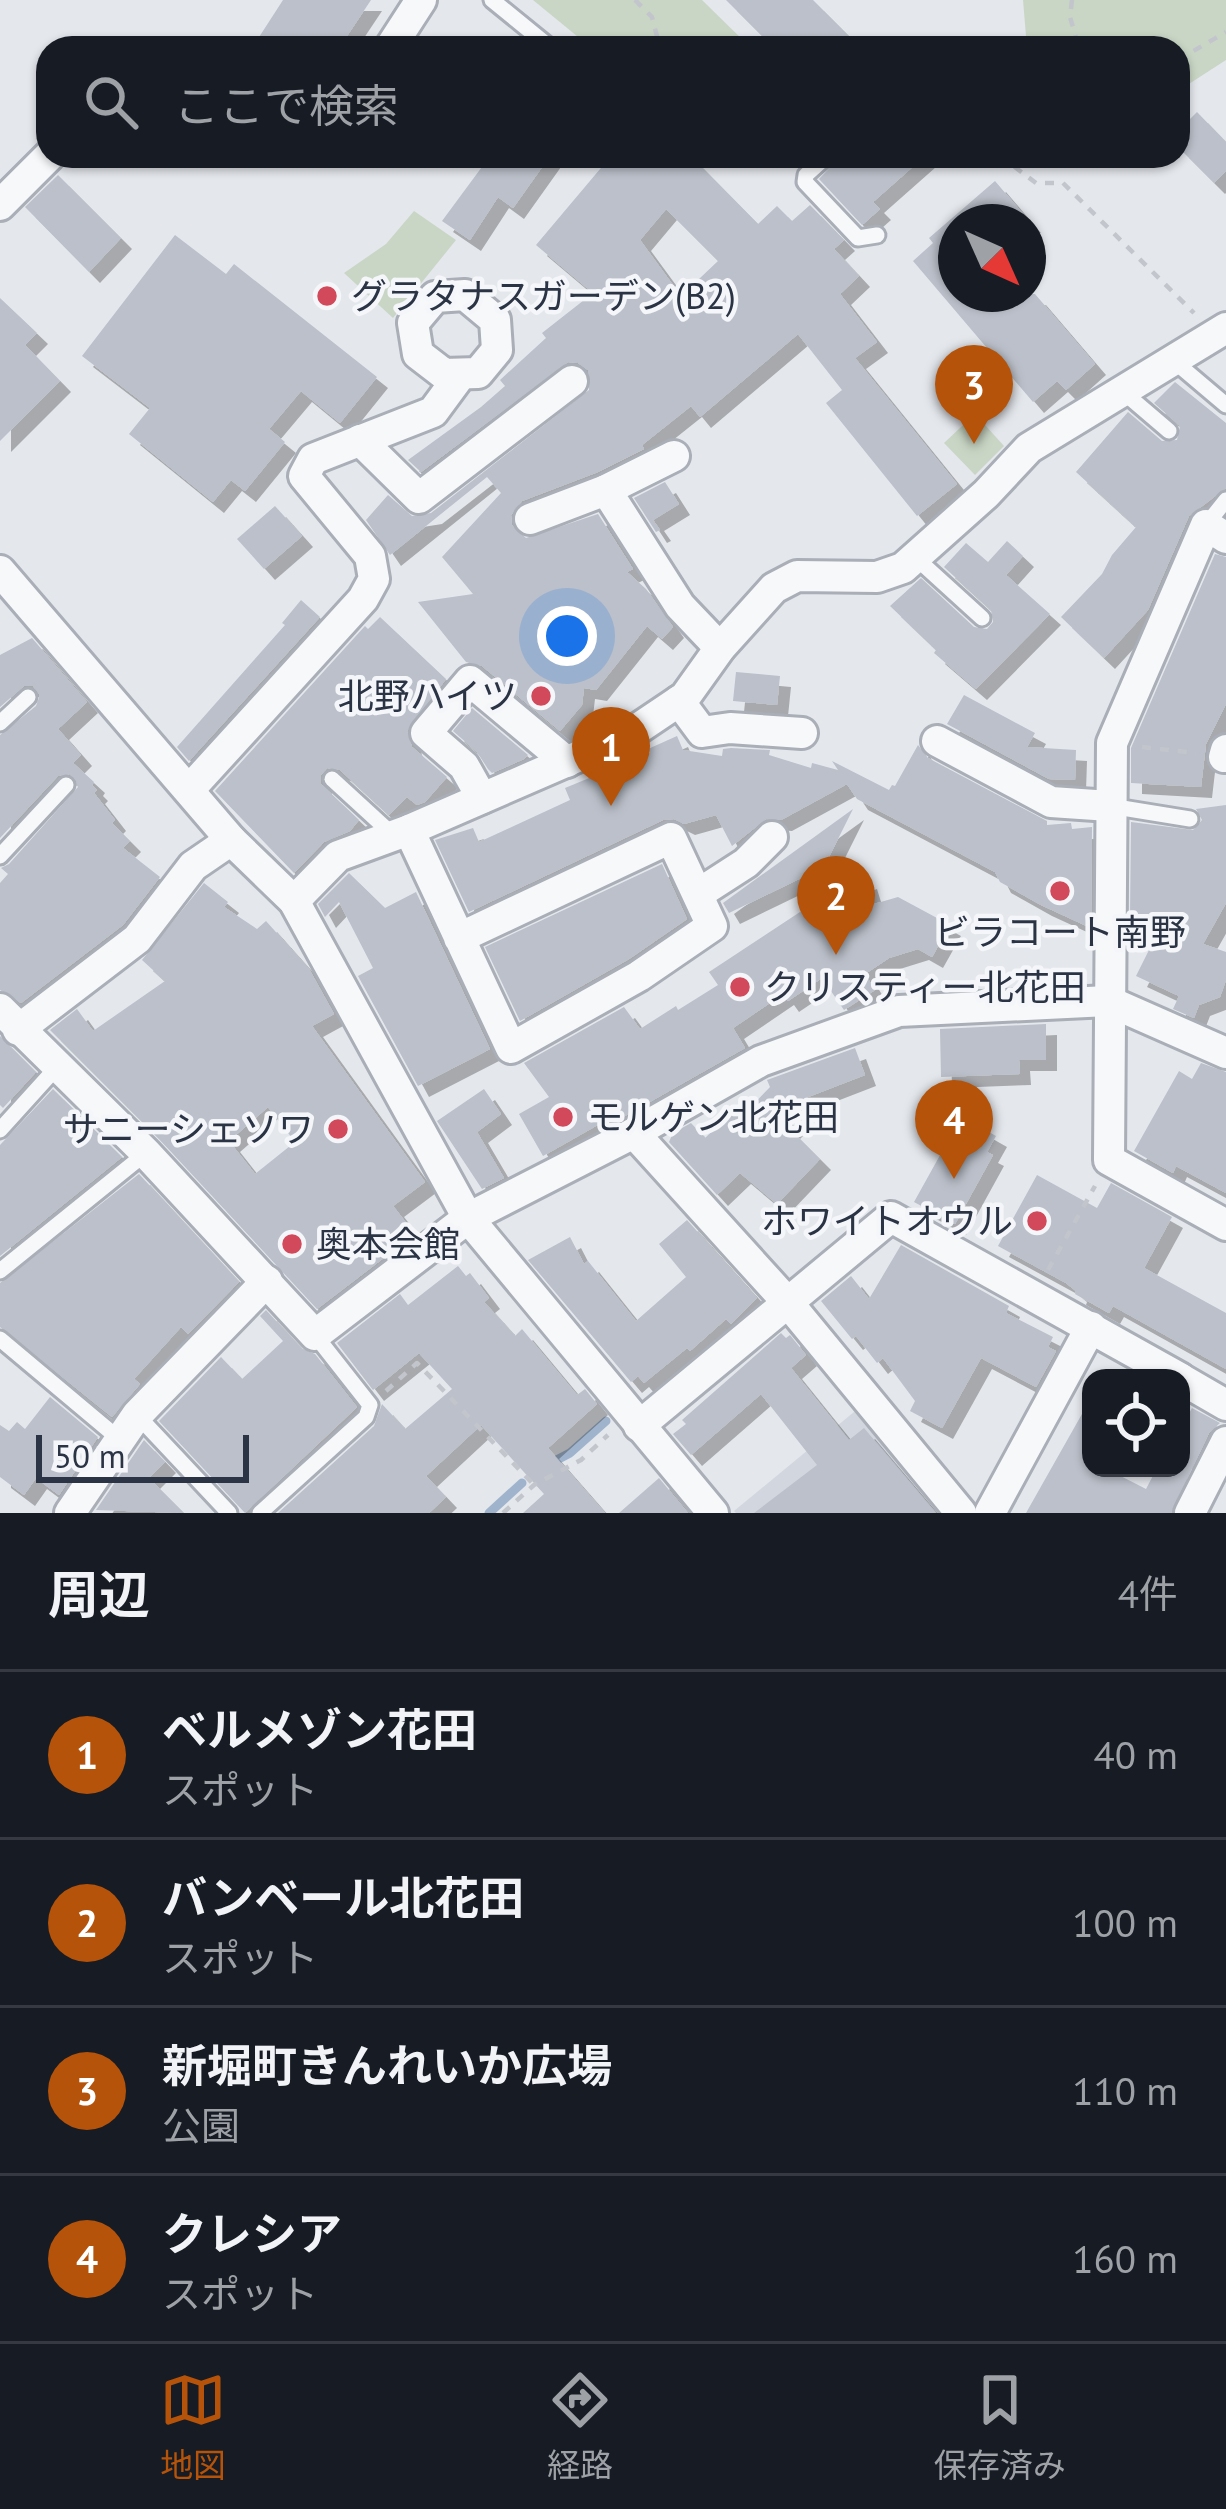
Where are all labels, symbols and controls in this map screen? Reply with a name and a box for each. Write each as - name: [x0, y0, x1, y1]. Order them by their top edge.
- search box: [36, 36, 1190, 168]
- icon: search: [78, 69, 144, 135]
- text: ここで検索: [174, 76, 399, 134]
- north arrow: [938, 204, 1046, 312]
- place label: グラタナスガーデン(B2): [351, 272, 736, 319]
- marker: グラタナスガーデン(B2): [314, 283, 340, 309]
- pin: 3: [935, 345, 1013, 444]
- your location: [537, 606, 597, 666]
- place label: 北野ハイツ: [338, 672, 517, 719]
- marker: 北野ハイツ: [528, 683, 554, 709]
- pin: 1: [572, 707, 650, 806]
- pin: 2: [797, 856, 875, 955]
- marker: ビラコート南野: [1047, 878, 1073, 904]
- place label: ビラコート南野: [934, 908, 1186, 955]
- place label: クリスティー北花田: [764, 963, 1086, 1010]
- marker: クリスティー北花田: [727, 974, 753, 1000]
- pin: 4: [915, 1080, 993, 1179]
- place label: モルゲン北花田: [587, 1093, 839, 1140]
- marker: モルゲン北花田: [550, 1104, 576, 1130]
- place label: サニーシェソワ: [63, 1105, 314, 1152]
- marker: サニーシェソワ: [325, 1116, 351, 1142]
- place label: ホワイトオウル: [761, 1197, 1013, 1244]
- marker: ホワイトオウル: [1024, 1208, 1050, 1234]
- place label: 奥本会館: [316, 1220, 460, 1267]
- marker: 奥本会館: [279, 1231, 305, 1257]
- map controls: [1082, 1369, 1190, 1477]
- button: locate: [1082, 1369, 1190, 1477]
- scale bar: [36, 1429, 249, 1482]
- text: 50 m: [54, 1434, 126, 1477]
- text: 周辺: [48, 1561, 150, 1627]
- text: 4件: [1118, 1568, 1178, 1619]
- text: ベルメゾン花田: [162, 1700, 477, 1758]
- text: 1: [76, 1729, 98, 1780]
- text: 40 m: [1093, 1729, 1178, 1780]
- text: スポット: [162, 1764, 318, 1815]
- text: バンベール北花田: [162, 1868, 524, 1926]
- text: 2: [76, 1897, 98, 1948]
- text: 100 m: [1072, 1897, 1178, 1948]
- text: スポット: [162, 1932, 318, 1983]
- text: 新堀町きんれいか広場: [162, 2036, 612, 2094]
- text: 3: [76, 2065, 98, 2116]
- text: 110 m: [1072, 2065, 1178, 2116]
- text: 公園: [162, 2100, 240, 2151]
- text: クレシア: [162, 2204, 342, 2262]
- text: 4: [76, 2233, 98, 2284]
- text: 160 m: [1072, 2233, 1178, 2284]
- text: スポット: [162, 2268, 318, 2319]
- tab: 地図: [160, 2367, 226, 2487]
- tab: 経路: [547, 2367, 613, 2487]
- tab: 保存済み: [934, 2367, 1066, 2487]

